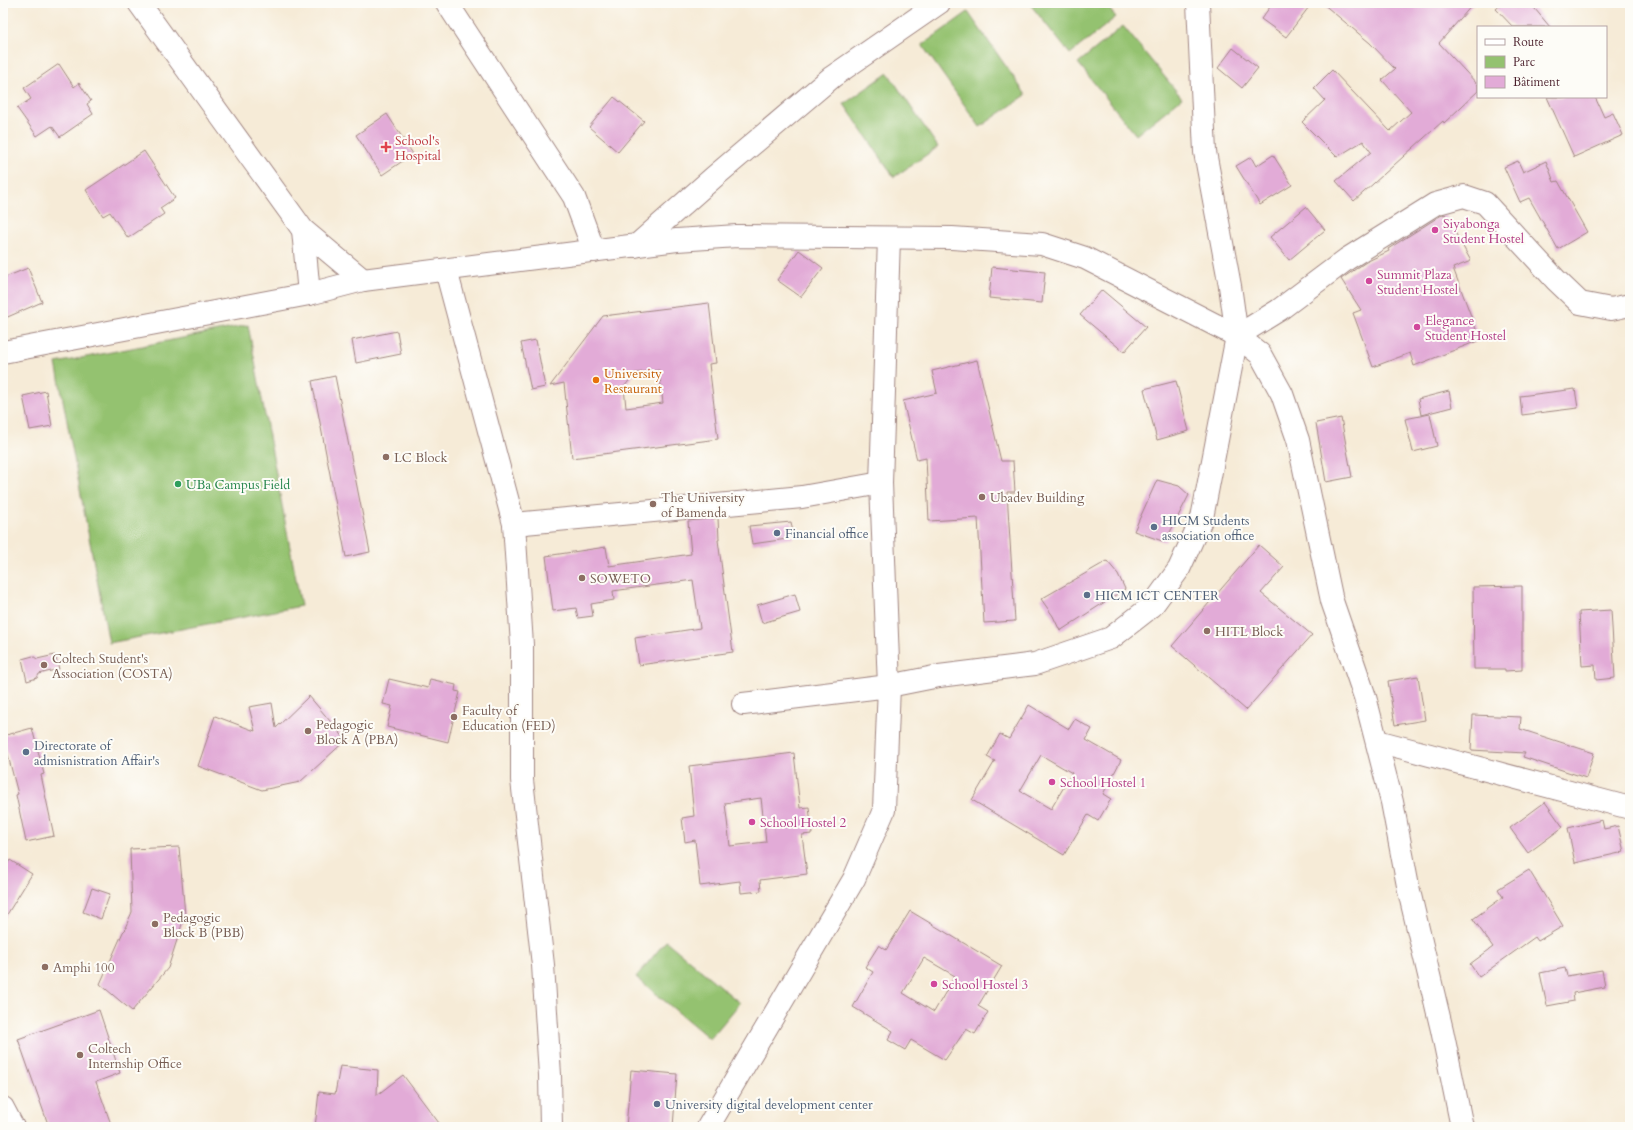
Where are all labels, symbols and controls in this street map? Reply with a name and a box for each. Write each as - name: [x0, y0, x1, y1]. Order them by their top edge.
- legend: [1477, 26, 1607, 98]
- text: Route: [1513, 34, 1544, 50]
- text: Parc: [1513, 54, 1536, 70]
- text: Bâtiment: [1513, 74, 1560, 90]
- place label: School's Hospital: [395, 132, 442, 165]
- marker: School's Hospital: [380, 141, 392, 153]
- place label: Siyabonga Student Hostel: [1443, 215, 1525, 248]
- marker: Siyabonga Student Hostel: [1430, 225, 1440, 235]
- place label: Summit Plaza Student Hostel: [1377, 266, 1459, 299]
- marker: Summit Plaza Student Hostel: [1364, 276, 1374, 286]
- place label: Elegance Student Hostel: [1425, 312, 1507, 345]
- marker: Elegance Student Hostel: [1412, 322, 1422, 332]
- place label: University Restaurant: [604, 365, 662, 398]
- marker: University Restaurant: [591, 375, 601, 385]
- place label: LC Block: [394, 449, 447, 467]
- marker: LC Block: [381, 452, 391, 462]
- place label: UBa Campus Field: [186, 476, 290, 494]
- marker: UBa Campus Field: [173, 479, 183, 489]
- place label: The University of Bamenda: [661, 489, 745, 522]
- place label: Ubadev Building: [990, 489, 1085, 507]
- marker: Ubadev Building: [977, 492, 987, 502]
- marker: The University of Bamenda: [648, 499, 658, 509]
- place label: HICM Students association office: [1162, 512, 1254, 545]
- marker: HICM Students association office: [1149, 522, 1159, 532]
- place label: Financial office: [785, 525, 869, 543]
- marker: Financial office: [772, 528, 782, 538]
- place label: SOWETO: [590, 570, 651, 588]
- marker: SOWETO: [577, 573, 587, 583]
- place label: HICM ICT CENTER: [1095, 587, 1219, 605]
- marker: HICM ICT CENTER: [1082, 590, 1092, 600]
- place label: HITL Block: [1215, 623, 1283, 641]
- marker: HITL Block: [1202, 626, 1212, 636]
- place label: Coltech Student's Association (COSTA): [52, 650, 173, 683]
- marker: Coltech Student's Association (COSTA): [39, 660, 49, 670]
- place label: Faculty of Education (FED): [462, 702, 556, 735]
- marker: Faculty of Education (FED): [449, 712, 459, 722]
- place label: Pedagogic Block A (PBA): [316, 716, 398, 749]
- marker: Pedagogic Block A (PBA): [303, 726, 313, 736]
- place label: Directorate of admisnistration Affair's: [34, 737, 159, 770]
- marker: Directorate of admisnistration Affair's: [21, 747, 31, 757]
- place label: School Hostel 1: [1060, 774, 1146, 792]
- marker: School Hostel 1: [1047, 777, 1057, 787]
- place label: School Hostel 2: [760, 814, 846, 832]
- marker: School Hostel 2: [747, 817, 757, 827]
- place label: Pedagogic Block B (PBB): [163, 909, 245, 942]
- marker: Pedagogic Block B (PBB): [150, 919, 160, 929]
- place label: Amphi 100: [53, 959, 115, 977]
- marker: Amphi 100: [40, 962, 50, 972]
- place label: School Hostel 3: [942, 976, 1028, 994]
- marker: School Hostel 3: [929, 979, 939, 989]
- place label: Coltech Internship Office: [88, 1040, 182, 1073]
- marker: Coltech Internship Office: [75, 1050, 85, 1060]
- place label: University digital development center: [665, 1096, 873, 1114]
- marker: University digital development center: [652, 1099, 662, 1109]

